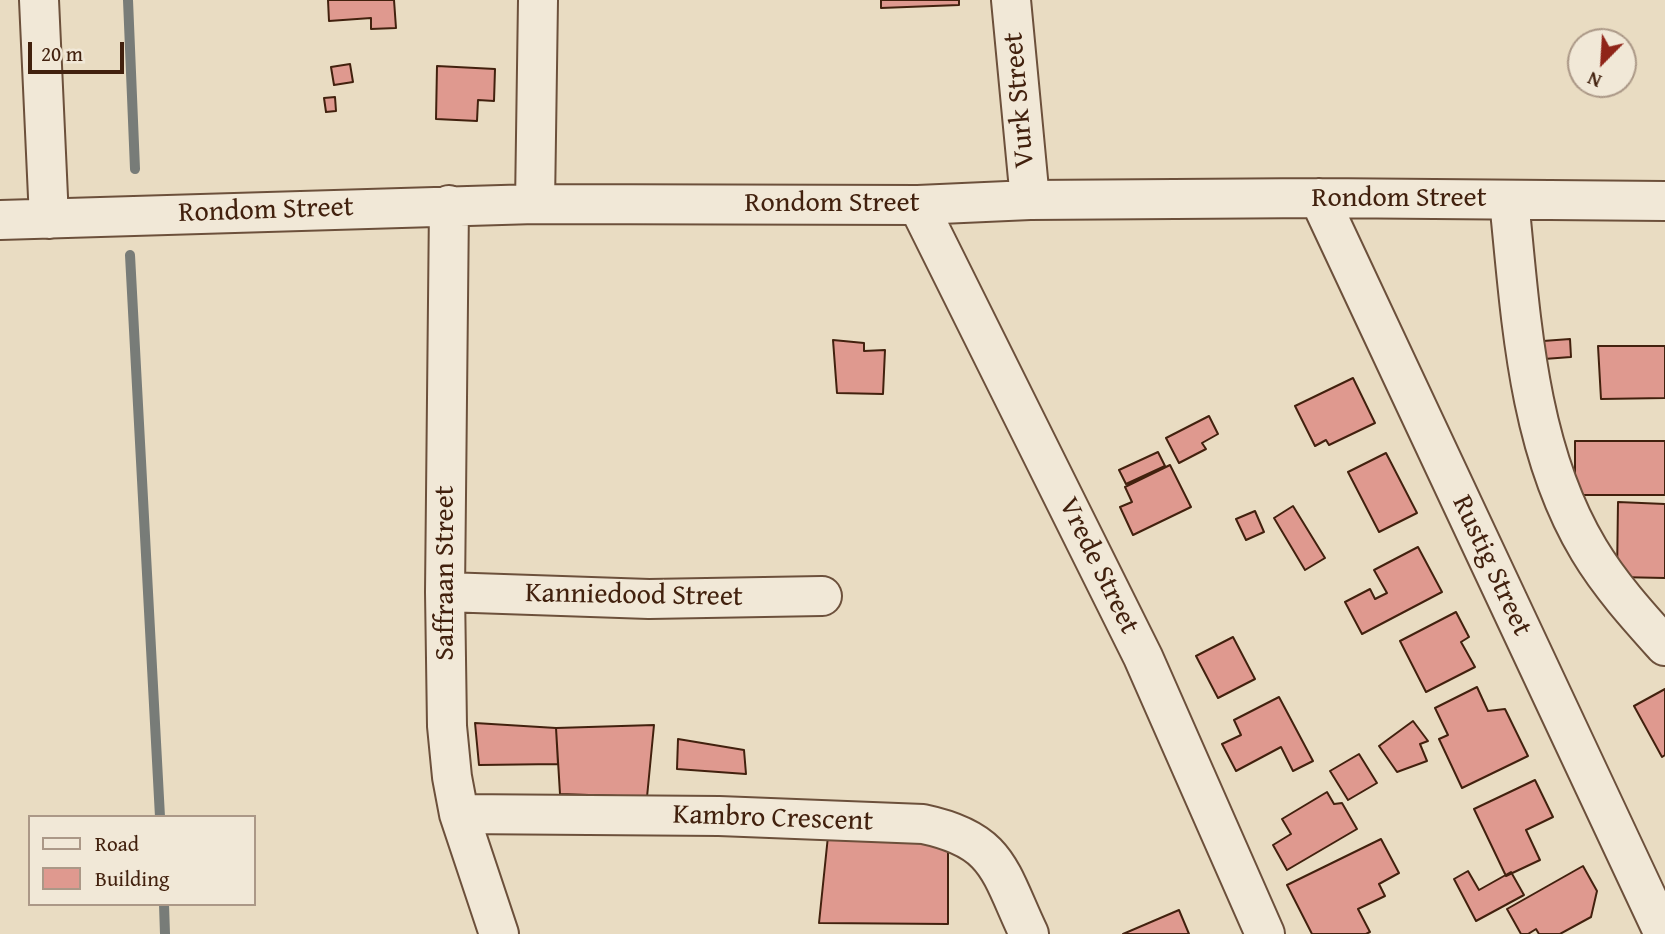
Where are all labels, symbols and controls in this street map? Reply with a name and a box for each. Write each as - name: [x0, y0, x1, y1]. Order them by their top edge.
- scale bar: [32, 28, 128, 72]
- north arrow: [1567, 28, 1637, 98]
- street label: Vurk Street: [997, 31, 1043, 169]
- text: 20 m: [41, 38, 83, 69]
- text: N: [1583, 65, 1606, 96]
- street label: Rondom Street: [1311, 182, 1487, 216]
- street label: Rondom Street: [744, 187, 920, 221]
- street label: Rondom Street: [178, 191, 354, 231]
- street label: Saffraan Street: [429, 485, 463, 661]
- street label: Rustig Street: [1444, 490, 1538, 642]
- street label: Vrede Street: [1051, 492, 1145, 640]
- street label: Kanniedood Street: [525, 577, 743, 615]
- street label: Kambro Crescent: [672, 799, 874, 839]
- legend: [28, 815, 256, 906]
- text: Road: [95, 828, 139, 859]
- text: Building: [95, 863, 169, 894]

